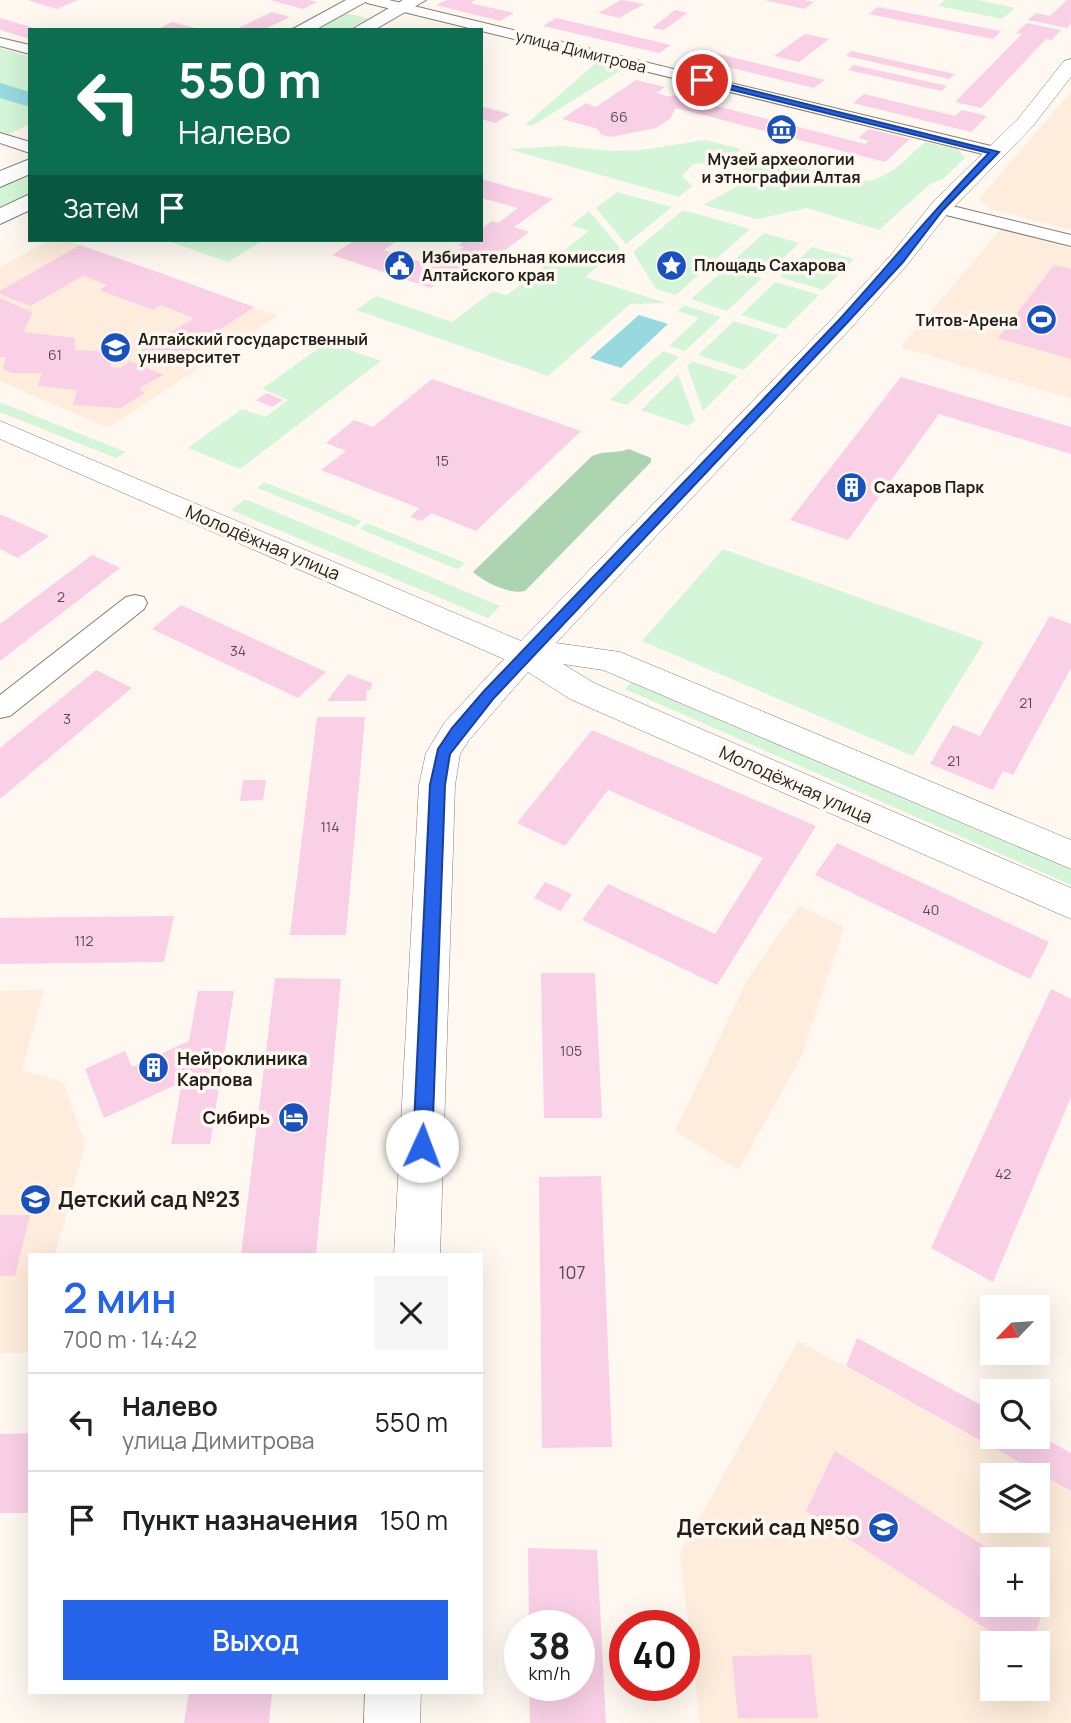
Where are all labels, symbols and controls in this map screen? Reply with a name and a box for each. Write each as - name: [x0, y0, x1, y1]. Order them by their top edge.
- street label: улица Димитрова: [513, 24, 649, 78]
- text: 550 m: [178, 46, 322, 113]
- pin: [672, 50, 732, 110]
- icon: left: [63, 56, 154, 147]
- icon: arrive: [683, 61, 721, 99]
- house number: 66: [610, 107, 628, 126]
- text: Налево: [178, 110, 291, 154]
- museum icon: Музей археологии и этнографии Алтая: [764, 113, 798, 147]
- place label: Музей археологии и этнографии Алтая: [701, 148, 861, 188]
- icon: arrive: [153, 189, 191, 227]
- text: Затем: [63, 190, 139, 226]
- place label: Избирательная комиссия Алтайского края: [422, 246, 625, 286]
- place icon: Площадь Сахарова: [654, 248, 688, 282]
- public building icon: Избирательная комиссия Алтайского края: [382, 249, 416, 283]
- place label: Площадь Сахарова: [694, 254, 846, 276]
- sports icon: Титов-Арена: [1024, 303, 1058, 337]
- place label: Титов-Арена: [916, 309, 1018, 331]
- place label: Алтайский государственный университет: [138, 328, 368, 368]
- school or university icon: Алтайский государственный университет: [98, 331, 132, 365]
- house number: 61: [48, 345, 62, 364]
- house number: 15: [435, 451, 449, 470]
- building icon: Сахаров Парк: [834, 470, 868, 504]
- place label: Сахаров Парк: [874, 476, 984, 498]
- street label: Молодёжная улица: [182, 499, 344, 585]
- house number: 2: [57, 587, 65, 606]
- house number: 34: [230, 641, 246, 660]
- house number: 21: [1019, 693, 1033, 712]
- house number: 3: [63, 709, 71, 728]
- street label: Молодёжная улица: [716, 739, 876, 829]
- house number: 21: [947, 751, 961, 770]
- house number: 114: [320, 817, 340, 836]
- house number: 40: [923, 900, 939, 919]
- house number: 112: [75, 931, 93, 950]
- house number: 105: [560, 1041, 582, 1060]
- place label: Нейроклиника Карпова: [177, 1046, 308, 1091]
- building icon: Нейроклиника Карпова: [137, 1051, 171, 1085]
- hotel icon: Сибирь: [276, 1100, 310, 1134]
- place label: Сибирь: [203, 1105, 270, 1129]
- position arrow: [385, 1109, 459, 1183]
- house number: 42: [995, 1164, 1011, 1183]
- school or university icon: Детский сад №23: [18, 1182, 52, 1216]
- place label: Детский сад №23: [58, 1185, 240, 1213]
- house number: 107: [558, 1260, 586, 1284]
- text: 2 мин: [63, 1268, 177, 1326]
- button: close: [374, 1276, 448, 1350]
- north arrow: [980, 1295, 1050, 1365]
- map controls: [980, 1295, 1050, 1701]
- text: 700 m · 14:42: [63, 1323, 197, 1355]
- button: search: [980, 1379, 1050, 1449]
- text: Налево: [122, 1388, 218, 1424]
- icon: left: [63, 1403, 101, 1441]
- text: 550 m: [375, 1404, 448, 1440]
- text: улица Димитрова: [122, 1424, 315, 1456]
- button: layers: [980, 1463, 1050, 1533]
- icon: arrive: [63, 1501, 101, 1539]
- text: Пункт назначения: [122, 1502, 358, 1538]
- text: 150 m: [380, 1502, 448, 1538]
- school or university icon: Детский сад №50: [866, 1510, 900, 1544]
- place label: Детский сад №50: [676, 1513, 860, 1541]
- button: +: [980, 1547, 1050, 1617]
- button: Выход: [63, 1600, 448, 1680]
- speed limit sign: 40: [609, 1610, 700, 1701]
- text: 38: [529, 1622, 570, 1670]
- button: −: [980, 1631, 1050, 1701]
- text: km/h: [529, 1661, 570, 1685]

